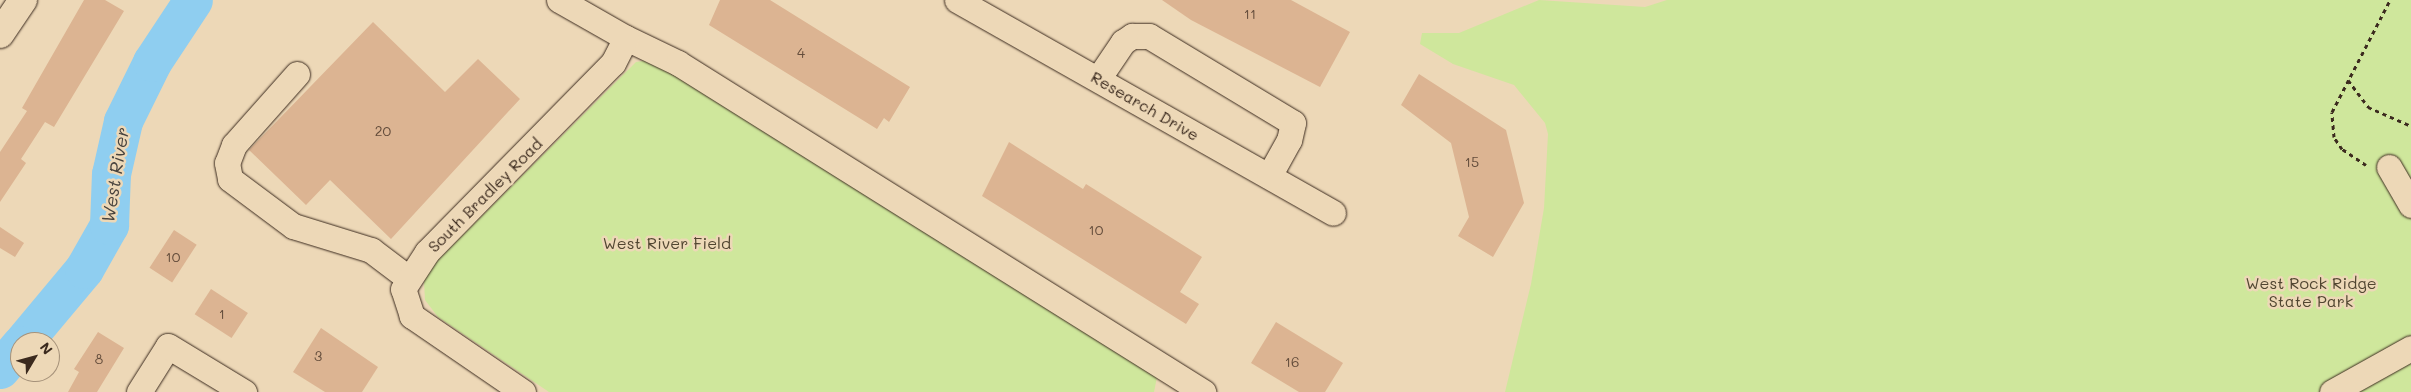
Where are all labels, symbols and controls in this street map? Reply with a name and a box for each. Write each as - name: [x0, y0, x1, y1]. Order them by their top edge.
- house number: 11: [1244, 6, 1256, 22]
- house number: 4: [797, 45, 805, 61]
- street label: Research Drive: [1088, 67, 1202, 145]
- house number: 20: [375, 123, 391, 139]
- water label: West River: [97, 126, 133, 224]
- street label: South Bradley Road: [424, 134, 546, 256]
- house number: 15: [1465, 154, 1479, 170]
- house number: 10: [1089, 222, 1103, 238]
- park label: West River Field: [603, 233, 731, 253]
- house number: 10: [166, 249, 180, 265]
- park label: West Rock Ridge State Park: [2245, 273, 2377, 311]
- house number: 1: [219, 306, 225, 322]
- north arrow: [10, 332, 60, 382]
- text: N: [36, 338, 57, 358]
- house number: 3: [314, 348, 322, 364]
- house number: 8: [95, 351, 103, 367]
- house number: 16: [1285, 354, 1299, 370]

